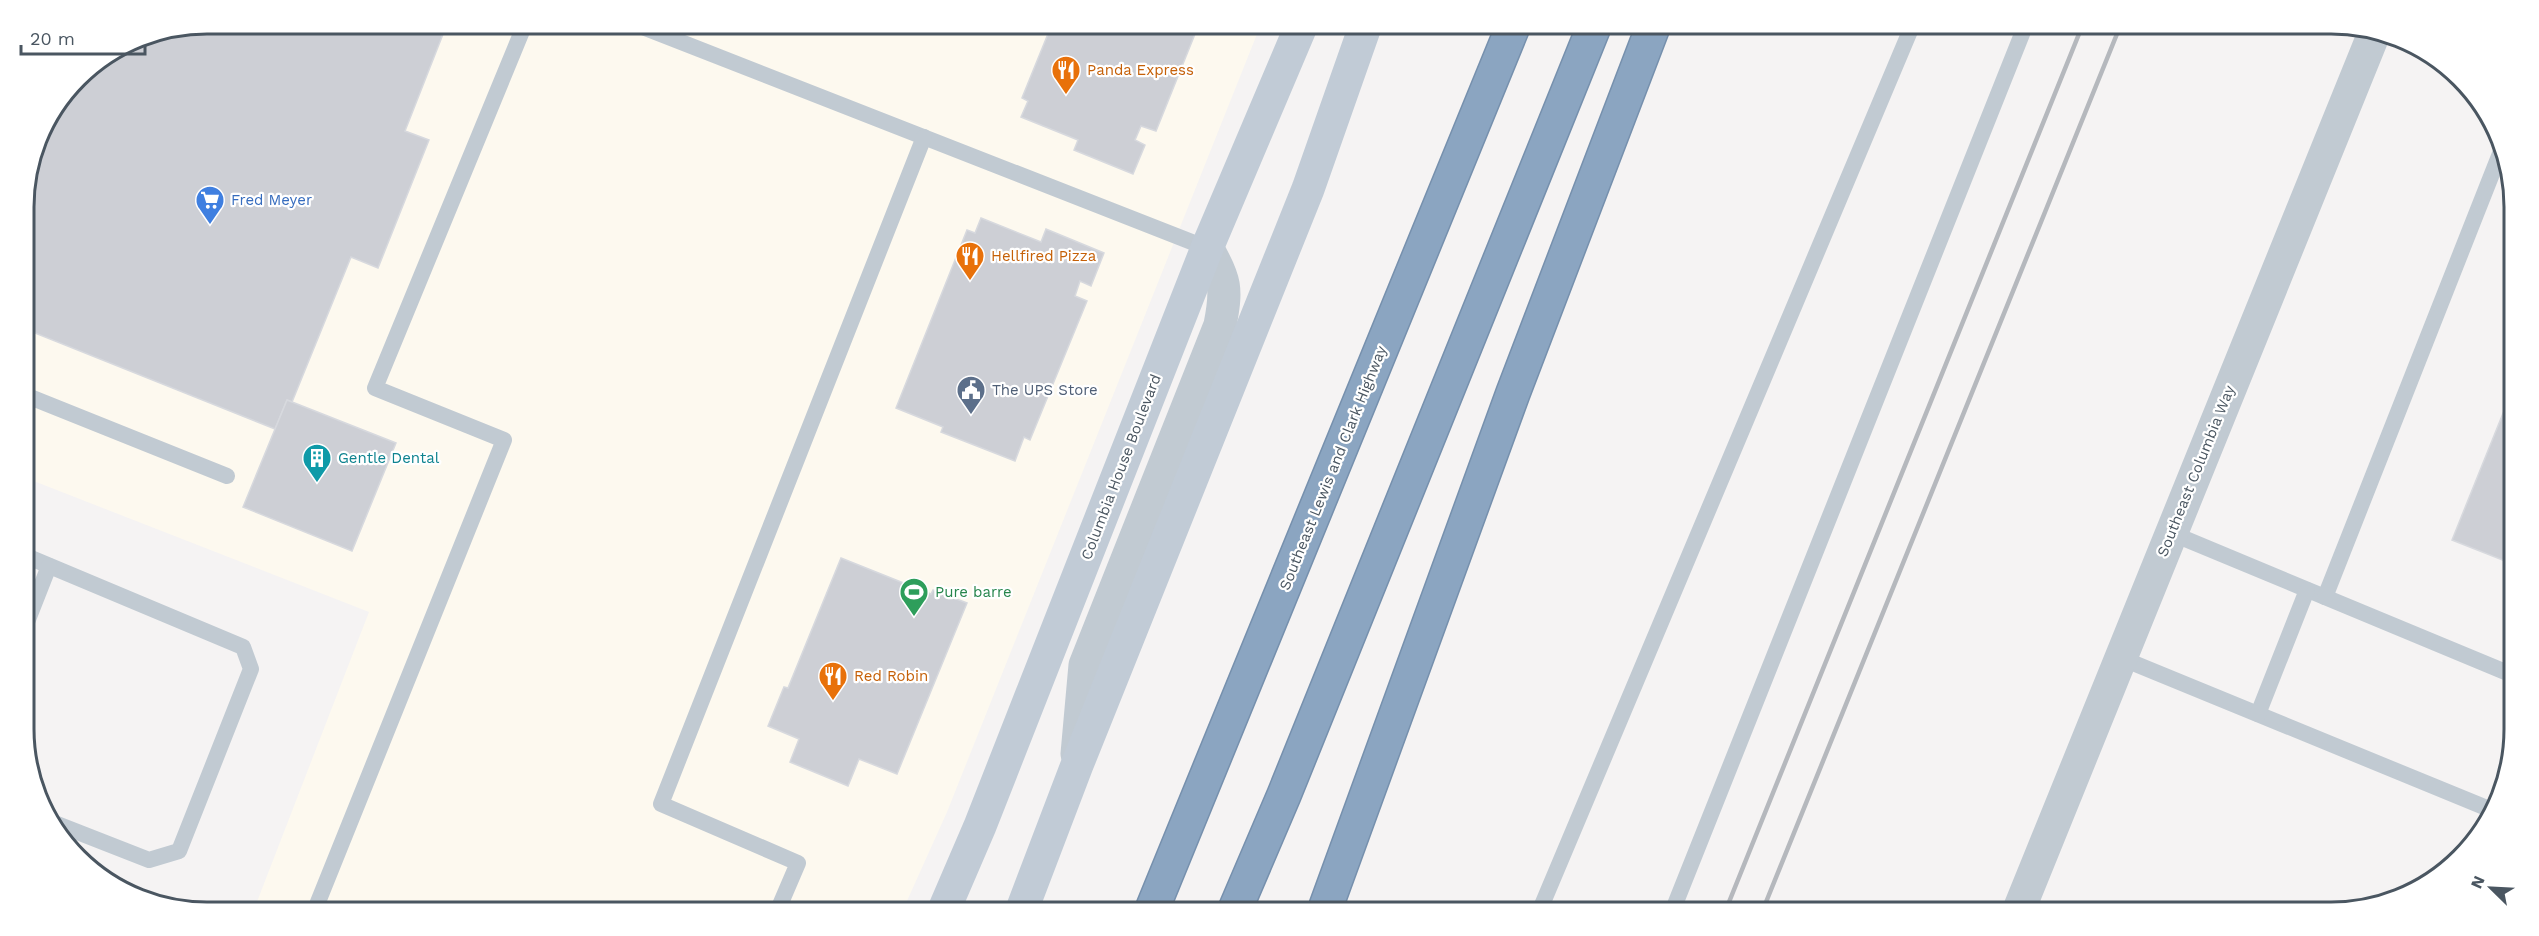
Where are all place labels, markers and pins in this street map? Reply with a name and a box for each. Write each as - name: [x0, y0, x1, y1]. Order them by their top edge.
- restaurant icon: Panda Express: [1050, 54, 1082, 96]
- place label: Panda Express: [1087, 61, 1194, 79]
- supermarket icon: Fred Meyer: [194, 184, 226, 226]
- place label: Fred Meyer: [231, 191, 312, 209]
- restaurant icon: Hellfired Pizza: [954, 240, 986, 282]
- place label: Hellfired Pizza: [991, 247, 1097, 265]
- public building icon: The UPS Store: [955, 374, 987, 416]
- place label: The UPS Store: [992, 381, 1098, 399]
- building icon: Gentle Dental: [301, 442, 333, 484]
- place label: Gentle Dental: [338, 449, 440, 467]
- sports icon: Pure barre: [898, 576, 930, 618]
- place label: Pure barre: [935, 583, 1012, 601]
- restaurant icon: Red Robin: [817, 660, 849, 702]
- place label: Red Robin: [854, 667, 928, 685]

